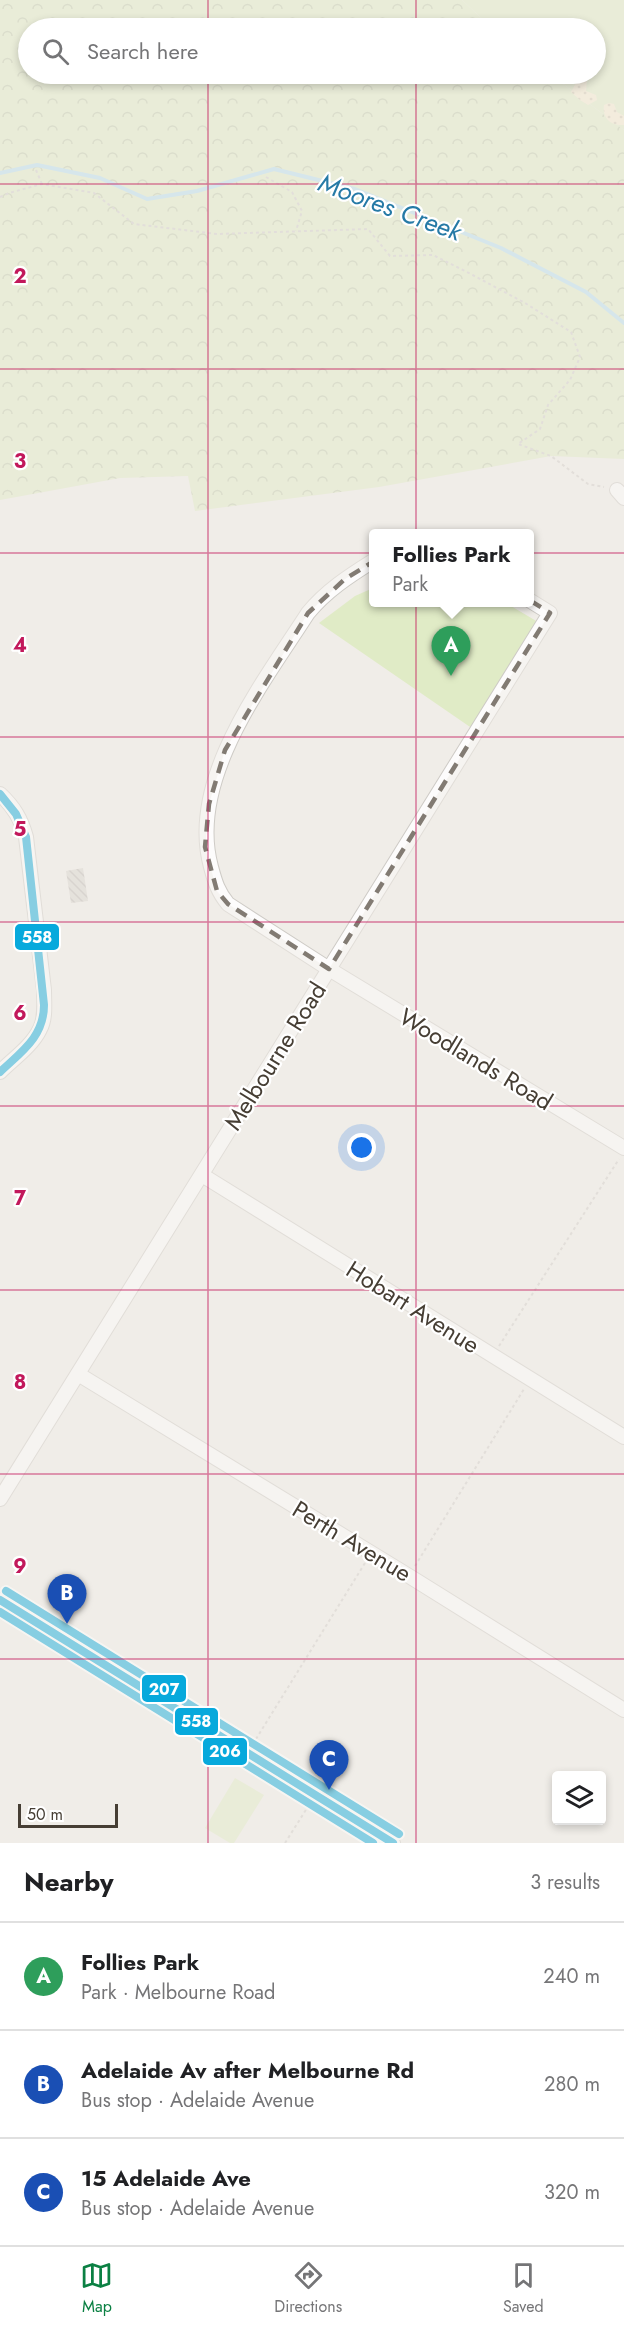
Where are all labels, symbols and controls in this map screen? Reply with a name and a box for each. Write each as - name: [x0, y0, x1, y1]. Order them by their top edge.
- search box: [18, 18, 606, 84]
- icon: search: [39, 35, 72, 68]
- text: Search here: [87, 35, 198, 67]
- water label: Moores Creek: [313, 164, 469, 251]
- text: 2: [13, 262, 27, 291]
- text: 3: [14, 447, 26, 476]
- popup: [369, 529, 534, 607]
- text: Follies Park: [392, 538, 511, 570]
- text: Park: [392, 570, 428, 599]
- pin: A: [432, 626, 470, 676]
- text: 4: [13, 631, 27, 660]
- text: 5: [14, 815, 27, 844]
- line badge: 558: [14, 923, 60, 951]
- text: 558: [22, 926, 52, 949]
- street label: Melbourne Road: [215, 975, 335, 1137]
- text: 6: [13, 999, 27, 1028]
- street label: Woodlands Road: [393, 999, 559, 1119]
- your location: [347, 1133, 376, 1162]
- text: 7: [14, 1184, 27, 1213]
- street label: Hobart Avenue: [340, 1252, 486, 1362]
- text: 8: [14, 1368, 26, 1397]
- street label: Perth Avenue: [286, 1492, 418, 1590]
- text: 9: [13, 1552, 27, 1581]
- pin: B: [48, 1574, 86, 1624]
- line badge: 207: [141, 1674, 187, 1703]
- text: 207: [149, 1678, 180, 1701]
- line badge: 558: [174, 1707, 219, 1736]
- text: 558: [181, 1710, 211, 1733]
- line badge: 206: [202, 1737, 248, 1766]
- text: 206: [209, 1740, 241, 1763]
- pin: C: [310, 1740, 348, 1790]
- map controls: [552, 1771, 606, 1825]
- button: layers: [552, 1771, 606, 1825]
- scale bar: [18, 1801, 118, 1828]
- text: 50 m: [27, 1803, 63, 1826]
- text: Nearby: [24, 1863, 113, 1901]
- text: 3 results: [530, 1868, 600, 1897]
- text: Follies Park: [81, 1946, 199, 1978]
- text: A: [36, 1962, 51, 1991]
- text: 240 m: [543, 1962, 600, 1991]
- text: Park · Melbourne Road: [81, 1978, 275, 2007]
- text: Adelaide Av after Melbourne Rd: [81, 2054, 414, 2086]
- text: B: [37, 2070, 50, 2099]
- text: 280 m: [544, 2070, 600, 2099]
- text: Bus stop · Adelaide Avenue: [81, 2086, 314, 2115]
- text: 15 Adelaide Ave: [81, 2162, 251, 2194]
- text: C: [36, 2178, 51, 2207]
- text: 320 m: [544, 2178, 600, 2207]
- text: Bus stop · Adelaide Avenue: [81, 2194, 314, 2223]
- tab: Map: [80, 2259, 113, 2318]
- tab: Directions: [274, 2259, 342, 2318]
- tab: Saved: [503, 2259, 544, 2318]

